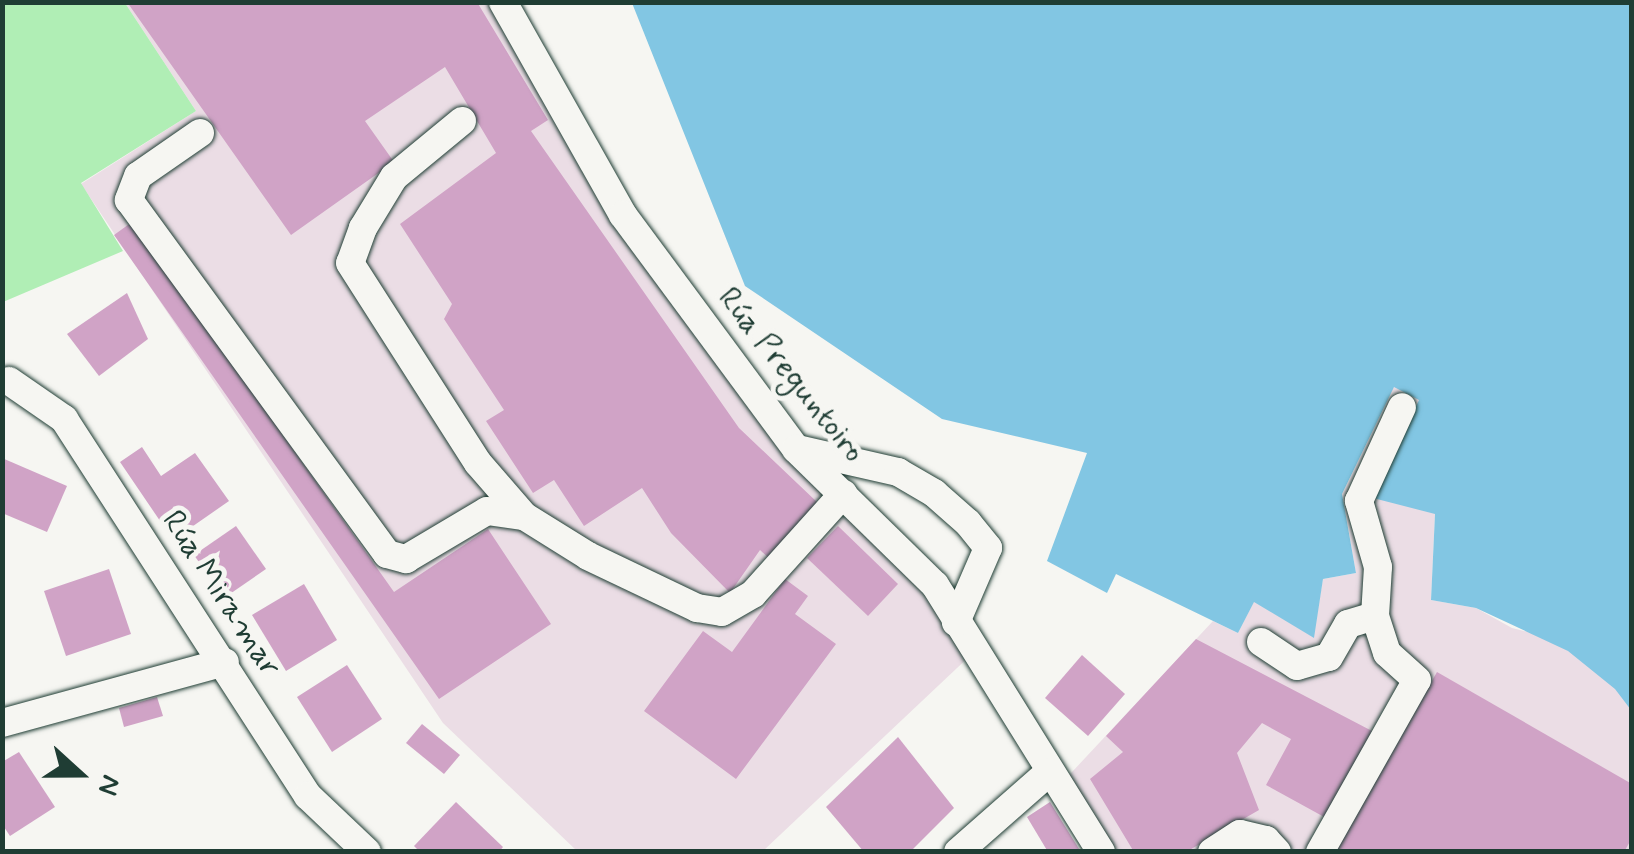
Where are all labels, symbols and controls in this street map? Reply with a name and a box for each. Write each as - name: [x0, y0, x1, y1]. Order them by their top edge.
- street label: Rúa Preguntoiro: [712, 284, 870, 466]
- street label: Rúa Miramar: [153, 504, 289, 684]
- north arrow: [30, 724, 130, 824]
- text: N: [88, 770, 129, 800]

